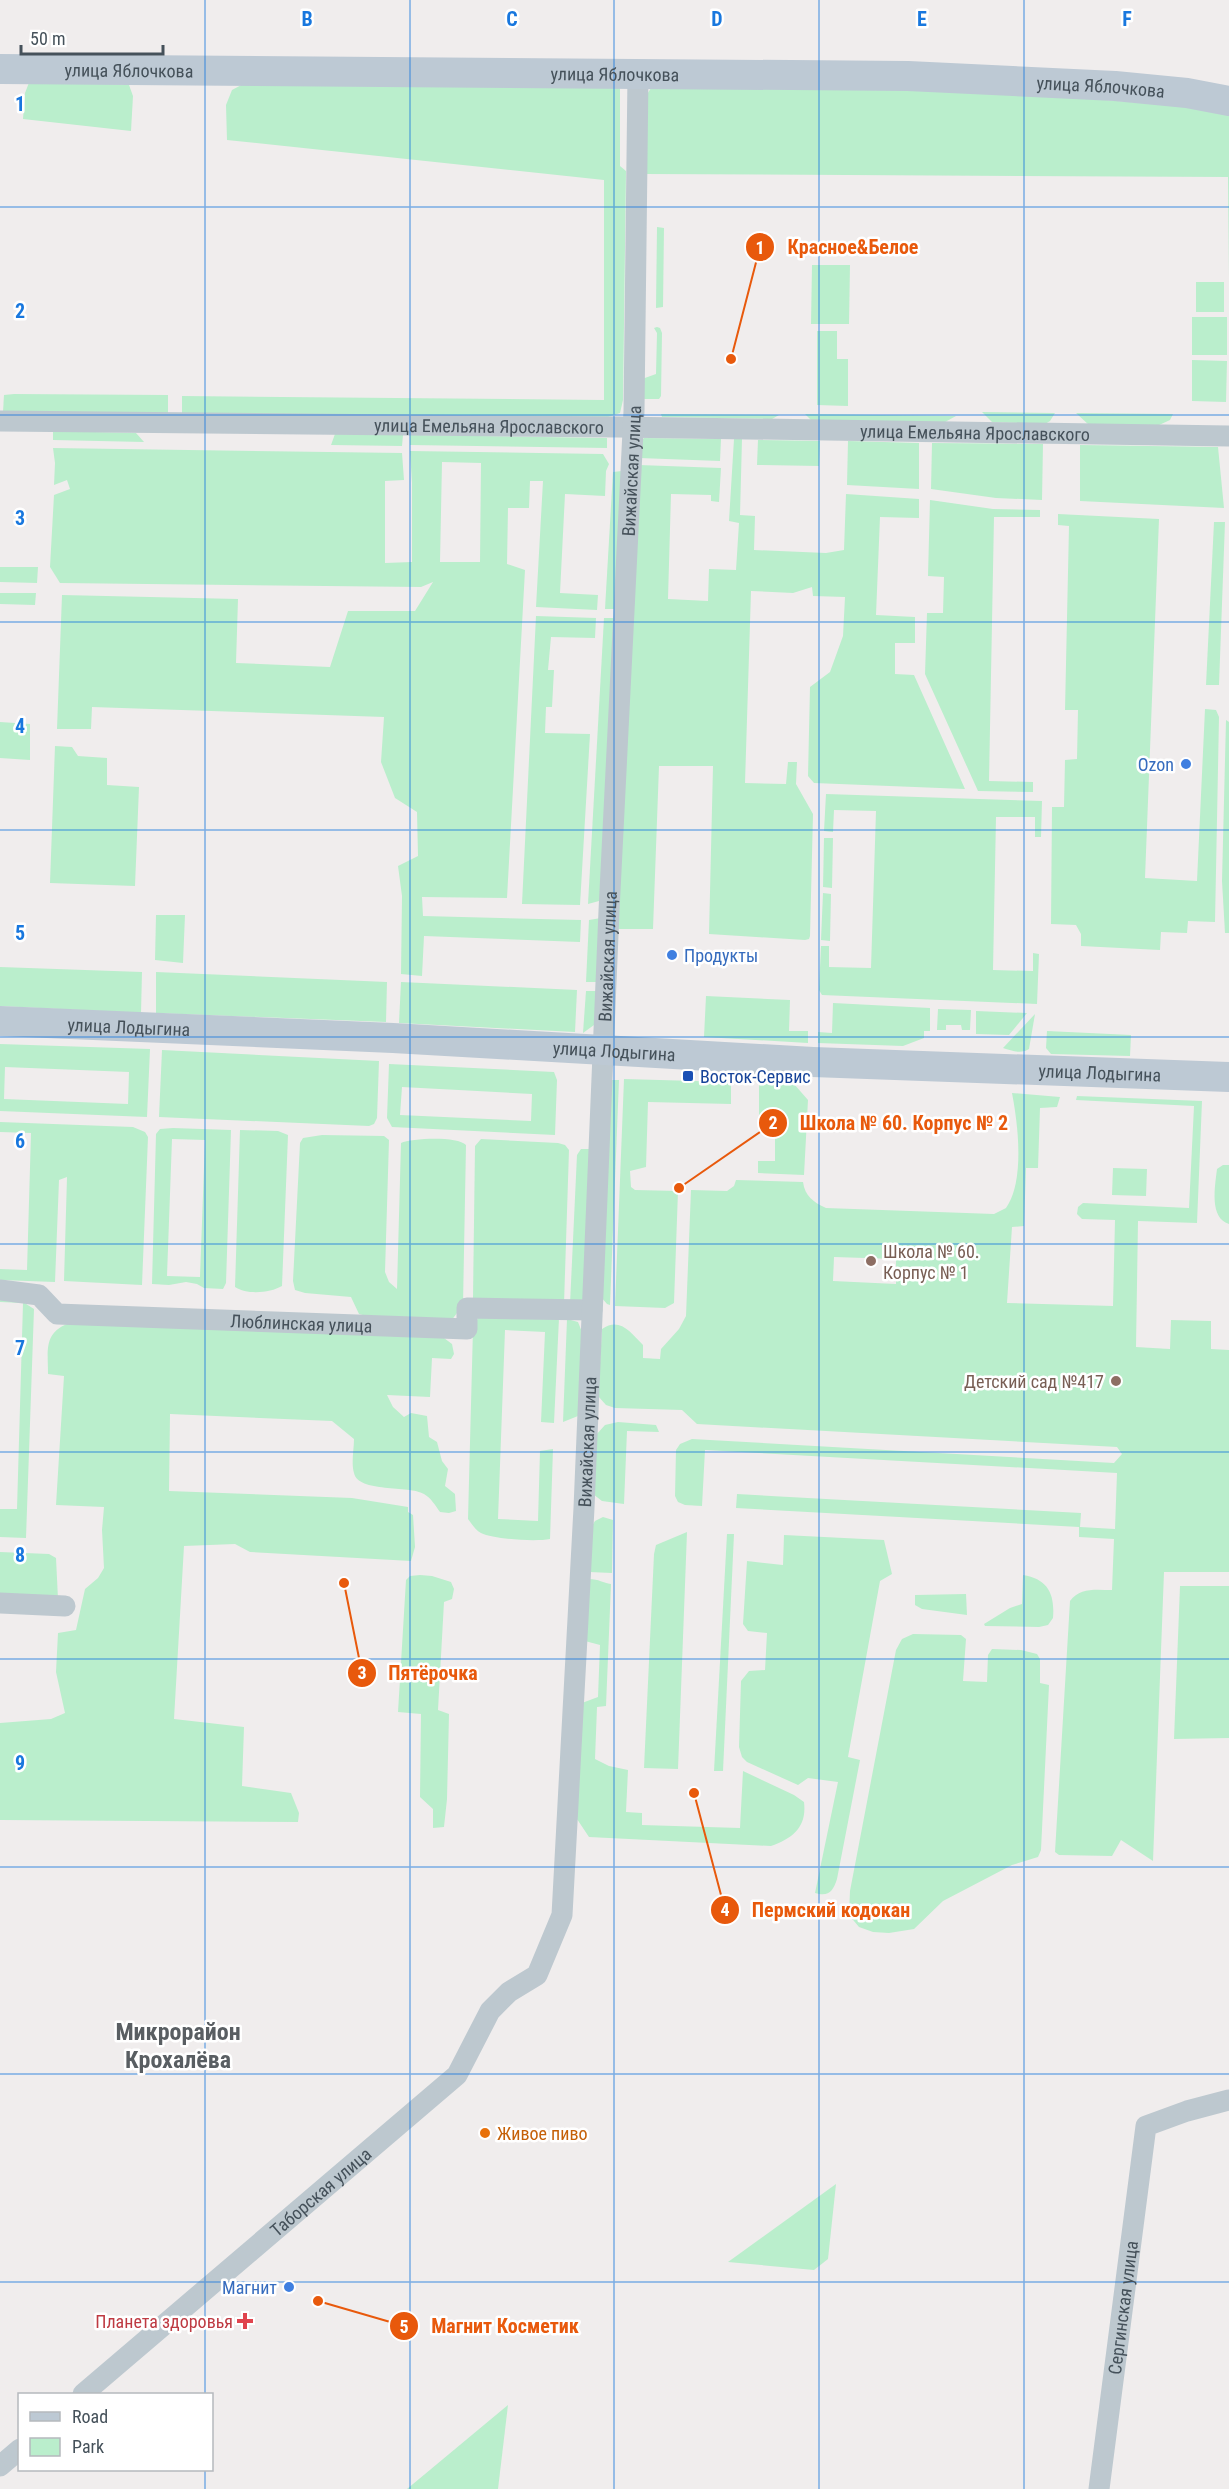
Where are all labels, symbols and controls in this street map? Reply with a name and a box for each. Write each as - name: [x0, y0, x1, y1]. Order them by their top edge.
- text: B: [301, 7, 313, 31]
- text: C: [506, 7, 518, 31]
- text: D: [711, 7, 723, 31]
- text: E: [917, 7, 927, 31]
- text: F: [1122, 7, 1132, 31]
- scale bar: [21, 18, 164, 56]
- text: 50 m: [30, 28, 65, 49]
- street label: улица Яблочкова: [65, 59, 193, 81]
- street label: улица Яблочкова: [551, 63, 679, 85]
- street label: улица Яблочкова: [1036, 72, 1166, 101]
- text: 1: [15, 92, 25, 116]
- callout: Красное&Белое: [745, 228, 930, 266]
- text: Красное&Белое: [788, 235, 918, 259]
- text: 1: [755, 237, 765, 258]
- text: 2: [15, 299, 25, 323]
- street label: Вижайская улица: [617, 405, 645, 537]
- street label: улица Емельяна Ярославского: [374, 414, 604, 437]
- street label: улица Емельяна Ярославского: [860, 420, 1090, 444]
- text: 3: [15, 506, 25, 530]
- text: 4: [15, 714, 25, 738]
- place label: Ozon: [1138, 754, 1174, 775]
- marker: Ozon: [1179, 757, 1193, 771]
- street label: Вижайская улица: [594, 890, 620, 1022]
- text: 5: [15, 921, 25, 945]
- place label: Продукты: [684, 945, 758, 966]
- marker: Продукты: [665, 948, 679, 962]
- street label: улица Лодыгина: [67, 1013, 191, 1040]
- street label: улица Лодыгина: [552, 1037, 676, 1065]
- street label: улица Лодыгина: [1038, 1060, 1161, 1085]
- place label: Восток-Сервис: [700, 1066, 811, 1087]
- marker: Восток-Сервис: [681, 1069, 695, 1083]
- callout: Школа № 60. Корпус № 2: [758, 1104, 1021, 1142]
- text: Школа № 60. Корпус № 2: [800, 1111, 1008, 1135]
- text: 2: [768, 1112, 778, 1133]
- text: 6: [15, 1129, 25, 1153]
- place label: Школа № 60. Корпус № 1: [883, 1241, 980, 1283]
- marker: Школа № 60. Корпус № 1: [864, 1254, 878, 1268]
- street label: Люблинская улица: [230, 1310, 373, 1336]
- text: 7: [15, 1336, 25, 1360]
- place label: Детский сад №417: [964, 1371, 1104, 1392]
- marker: Детский сад №417: [1109, 1374, 1123, 1388]
- street label: Вижайская улица: [574, 1376, 600, 1508]
- text: 8: [15, 1543, 25, 1567]
- callout: Пятёрочка: [347, 1654, 490, 1692]
- text: Пятёрочка: [388, 1661, 478, 1685]
- text: 3: [357, 1662, 367, 1683]
- text: 9: [15, 1751, 25, 1775]
- callout: Пермский кодокан: [710, 1891, 923, 1929]
- text: Пермский кодокан: [752, 1898, 910, 1922]
- text: 4: [720, 1899, 730, 1920]
- district label: Микрорайон Крохалёва: [115, 2018, 241, 2074]
- place label: Живое пиво: [497, 2123, 588, 2144]
- marker: Живое пиво: [478, 2126, 492, 2140]
- street label: Таборская улица: [266, 2143, 375, 2240]
- street label: Сергинская улица: [1103, 2239, 1142, 2376]
- place label: Магнит: [222, 2277, 277, 2298]
- marker: Магнит: [282, 2280, 296, 2294]
- callout: Магнит Косметик: [389, 2307, 591, 2345]
- place label: Планета здоровья: [95, 2311, 233, 2332]
- marker: Планета здоровья: [238, 2314, 252, 2328]
- text: Магнит Косметик: [431, 2314, 579, 2338]
- text: 5: [399, 2316, 409, 2337]
- legend: [18, 2393, 213, 2471]
- text: Road: [72, 2406, 108, 2427]
- text: Park: [72, 2436, 104, 2457]

